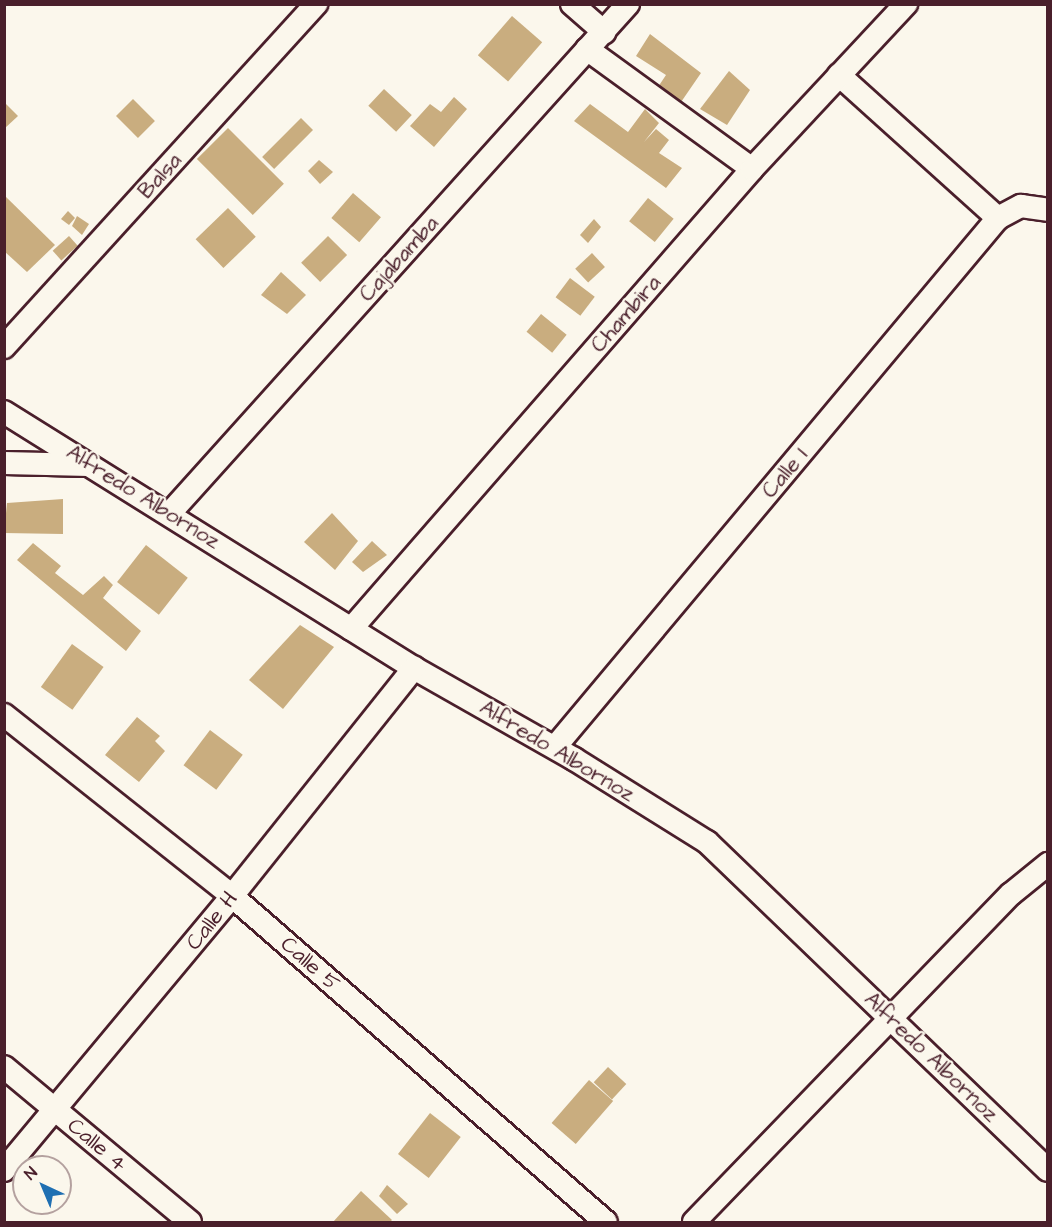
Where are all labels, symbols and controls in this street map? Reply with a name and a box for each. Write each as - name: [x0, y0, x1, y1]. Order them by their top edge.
- street label: Balsa: [133, 148, 187, 204]
- street label: Cajabamba: [354, 211, 444, 307]
- street label: Chambira: [585, 270, 667, 358]
- street label: Alfredo Albornoz: [61, 439, 225, 555]
- street label: Calle I: [756, 442, 814, 504]
- street label: Alfredo Albornoz: [475, 694, 639, 808]
- street label: Calle H: [180, 886, 244, 956]
- street label: Calle 5: [275, 931, 345, 997]
- street label: Alfredo Albornoz: [859, 986, 1003, 1128]
- street label: Calle 4: [62, 1113, 132, 1177]
- north arrow: [12, 1155, 72, 1215]
- text: N: [20, 1162, 42, 1185]

